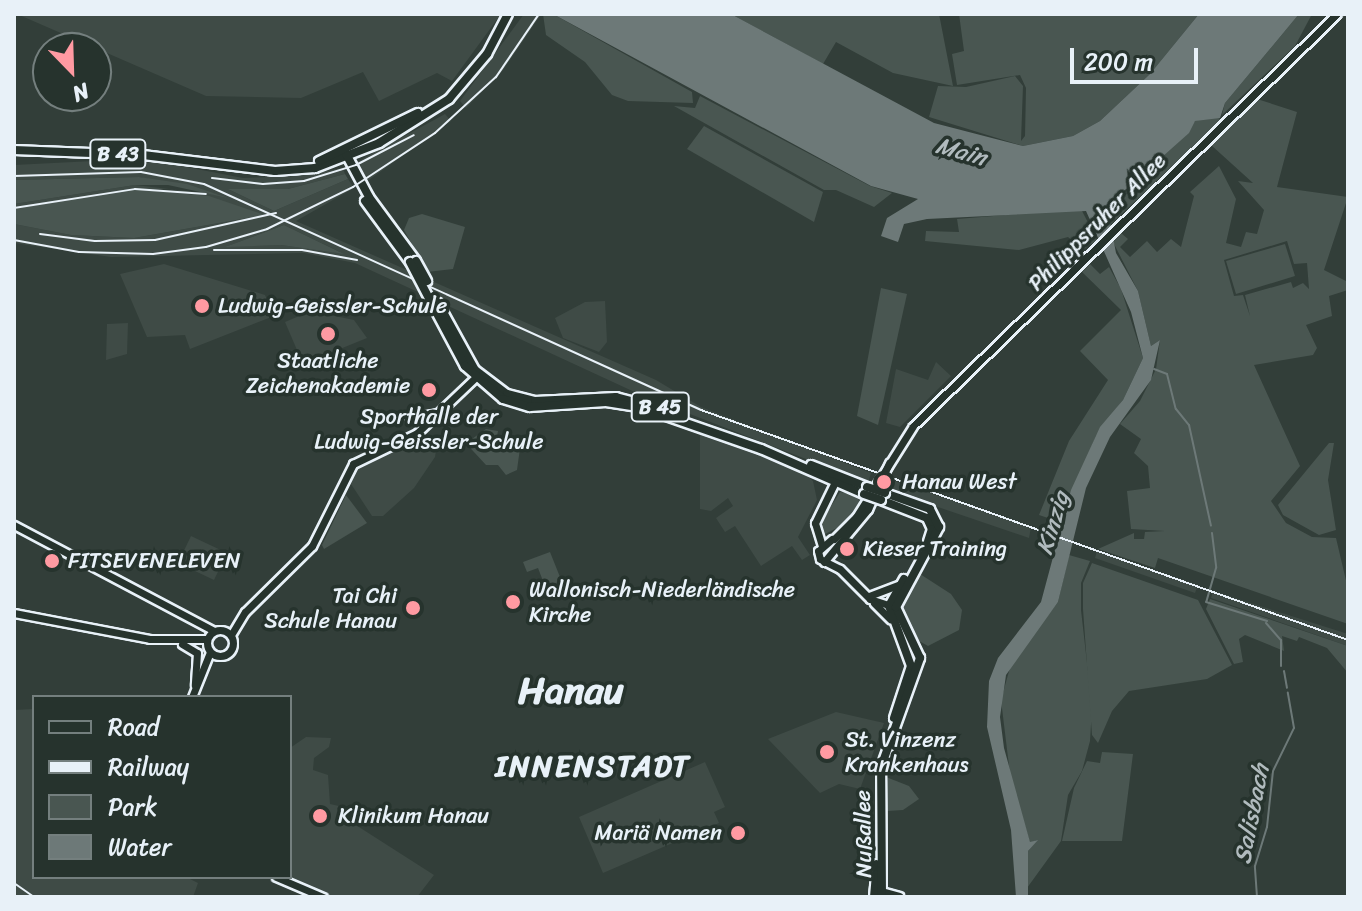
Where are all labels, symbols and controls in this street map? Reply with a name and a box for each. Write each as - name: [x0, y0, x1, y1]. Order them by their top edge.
- north arrow: [32, 32, 112, 112]
- scale bar: [1074, 32, 1202, 82]
- text: 200 m: [1084, 41, 1153, 83]
- text: N: [66, 72, 95, 114]
- water label: Main: [933, 131, 989, 173]
- road number: B 43: [88, 138, 148, 170]
- street label: Philippsruher Allee: [1022, 147, 1172, 297]
- place label: Ludwig-Geissler-Schule: [218, 293, 447, 319]
- marker: Ludwig-Geissler-Schule: [193, 297, 211, 315]
- marker: Staatliche Zeichenakademie: [319, 325, 337, 343]
- place label: Staatliche Zeichenakademie: [246, 347, 410, 398]
- marker: Sporthalle der Ludwig-Geissler-Schule: [420, 381, 438, 399]
- road number: B 45: [630, 391, 690, 423]
- place label: Sporthalle der Ludwig-Geissler-Schule: [314, 403, 544, 454]
- place label: Hanau West: [902, 469, 1017, 495]
- marker: Hanau West: [873, 471, 895, 493]
- water label: Kinzig: [1030, 488, 1076, 558]
- place label: Kieser Training: [863, 536, 1007, 562]
- marker: Kieser Training: [838, 540, 856, 558]
- place label: FITSEVENELEVEN: [68, 548, 240, 574]
- marker: FITSEVENELEVEN: [43, 552, 61, 570]
- place label: Wallonisch-Niederländische Kirche: [529, 576, 795, 628]
- place label: Tai Chi Schule Hanau: [264, 582, 397, 634]
- marker: Wallonisch-Niederländische Kirche: [504, 593, 522, 611]
- marker: Tai Chi Schule Hanau: [404, 599, 422, 617]
- district label: Hanau: [518, 668, 624, 714]
- legend: [32, 695, 292, 879]
- text: Road: [108, 706, 159, 748]
- place label: St. Vinzenz Krankenhaus: [845, 726, 969, 778]
- marker: St. Vinzenz Krankenhaus: [816, 741, 838, 763]
- text: Railway: [108, 746, 189, 788]
- district label: INNENSTADT: [495, 748, 691, 784]
- water label: Salisbach: [1228, 762, 1276, 866]
- text: Park: [108, 786, 157, 828]
- street label: Nußallee: [849, 790, 877, 878]
- place label: Klinikum Hanau: [338, 803, 489, 829]
- marker: Klinikum Hanau: [309, 805, 331, 827]
- place label: Mariä Namen: [595, 820, 722, 846]
- marker: Mariä Namen: [729, 824, 747, 842]
- text: Water: [108, 826, 171, 868]

